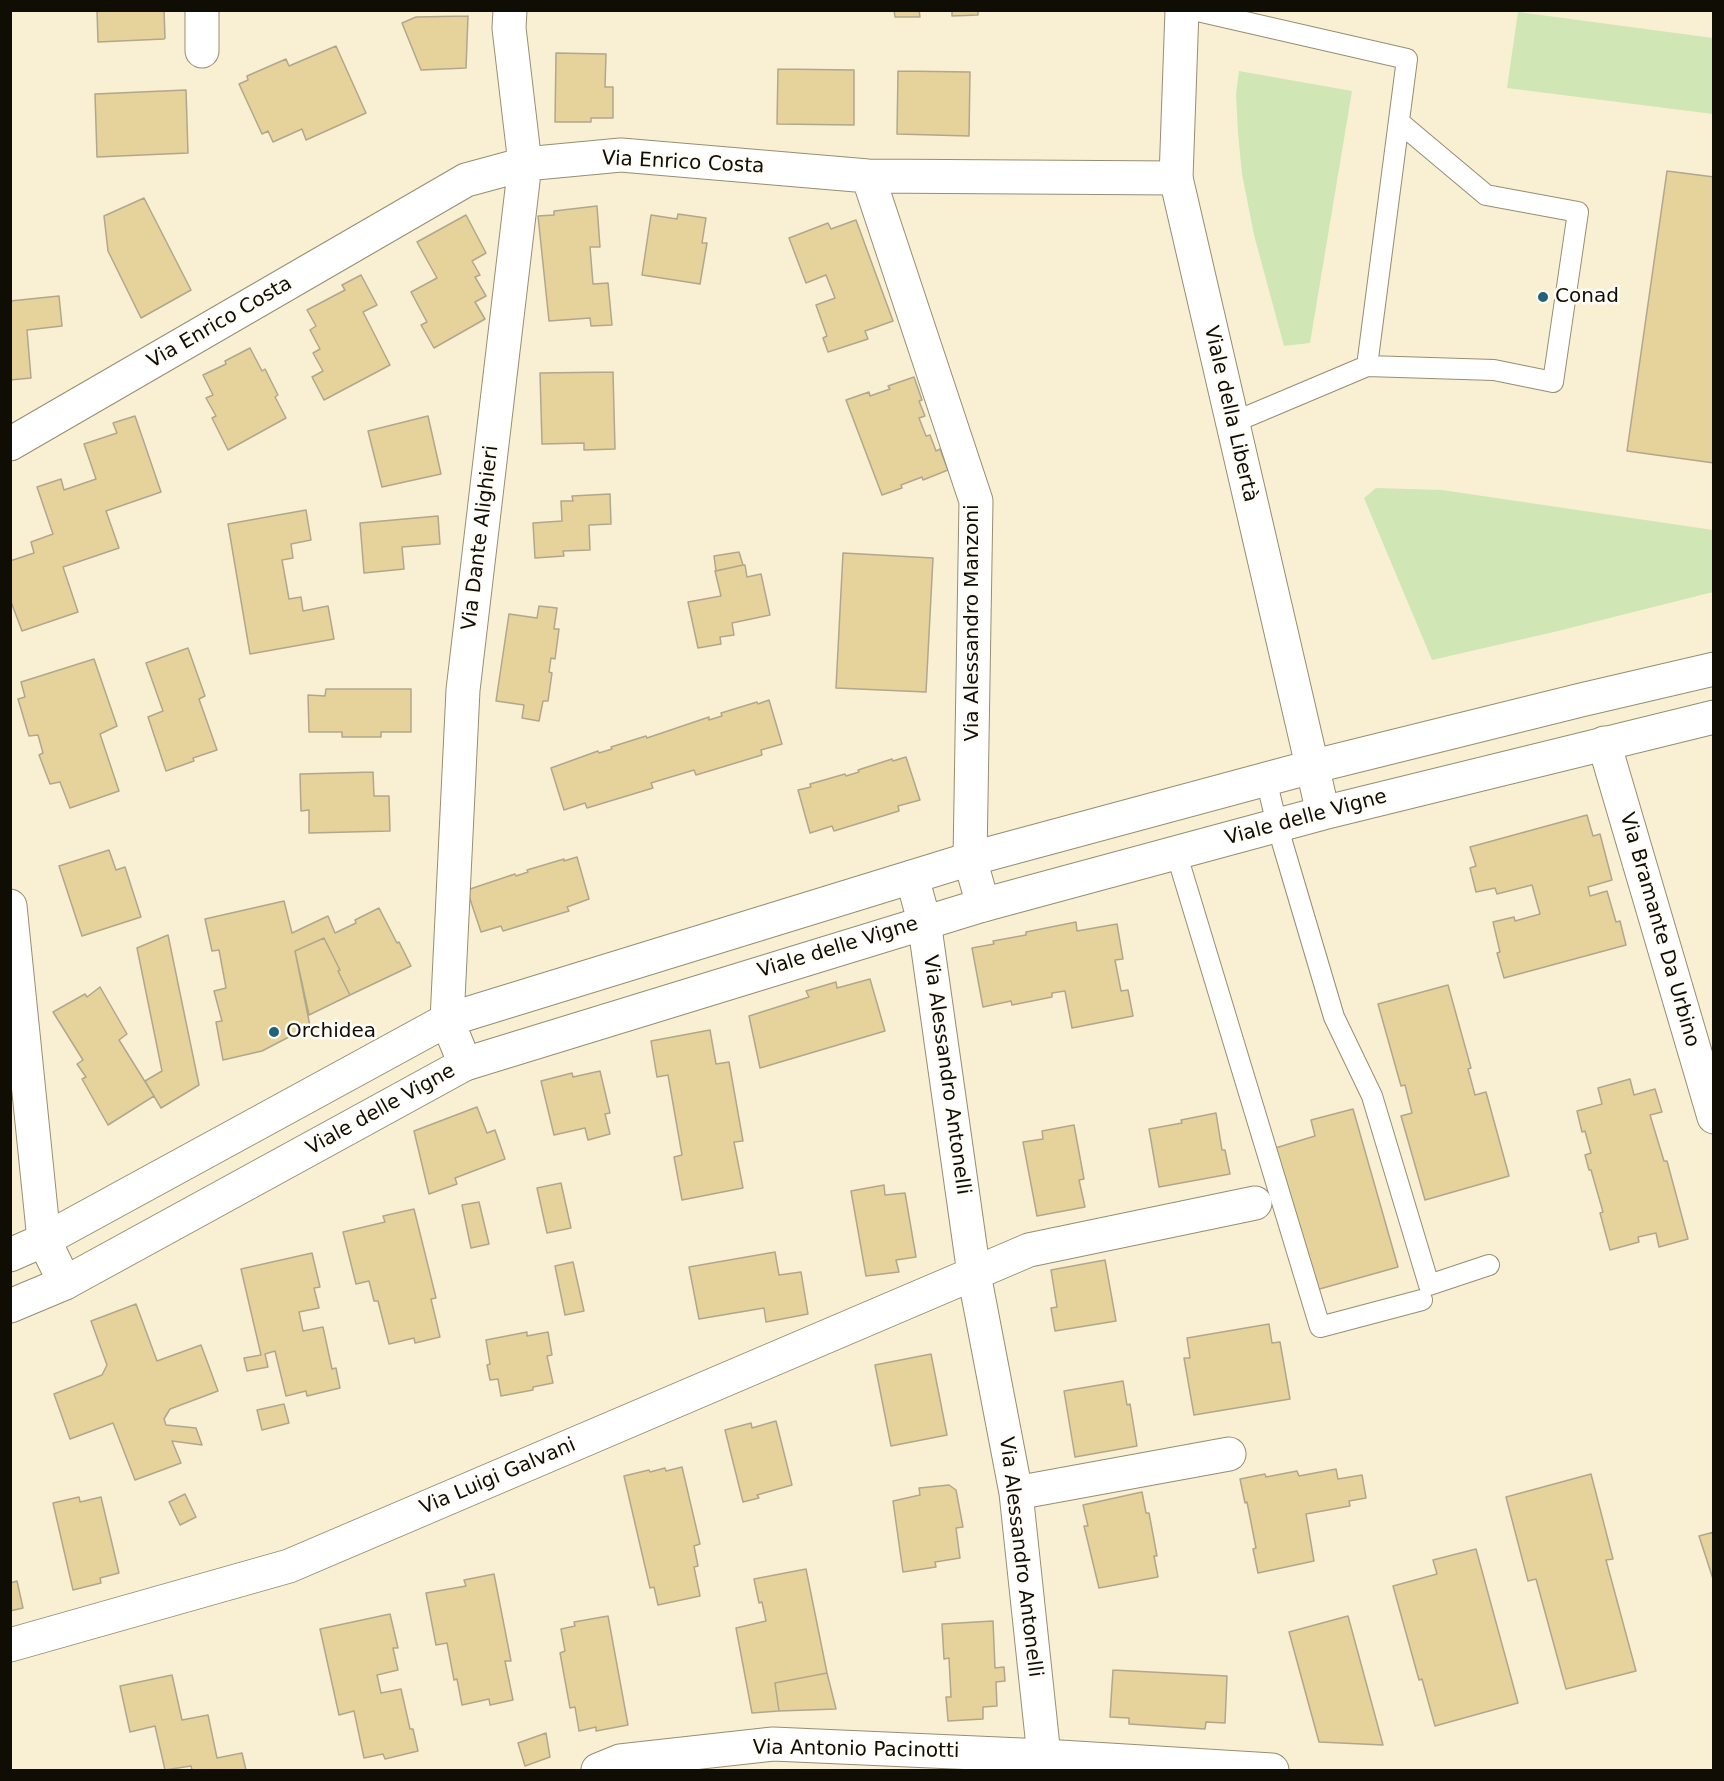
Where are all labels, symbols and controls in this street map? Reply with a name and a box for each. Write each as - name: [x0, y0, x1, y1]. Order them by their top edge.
- street label: Via Enrico Costa: [601, 147, 765, 179]
- street label: Via Enrico Costa: [144, 272, 296, 374]
- place label: Conad: [1555, 285, 1619, 309]
- marker: Conad: [1536, 290, 1550, 304]
- street label: Viale della Libertà: [1198, 324, 1262, 504]
- street label: Via Dante Alighieri: [458, 444, 504, 632]
- street label: Via Alessandro Manzoni: [961, 505, 985, 741]
- street label: Viale delle Vigne: [1222, 785, 1390, 851]
- street label: Via Bramante Da Urbino: [1614, 810, 1704, 1050]
- street label: Viale delle Vigne: [755, 912, 921, 984]
- street label: Via Alessandro Antonelli: [917, 954, 975, 1196]
- place label: Orchidea: [286, 1020, 376, 1044]
- marker: Orchidea: [267, 1025, 281, 1039]
- street label: Viale delle Vigne: [302, 1059, 460, 1161]
- street label: Via Luigi Galvani: [417, 1433, 579, 1521]
- street label: Via Alessandro Antonelli: [993, 1435, 1047, 1679]
- street label: Via Antonio Pacinotti: [752, 1736, 960, 1764]

